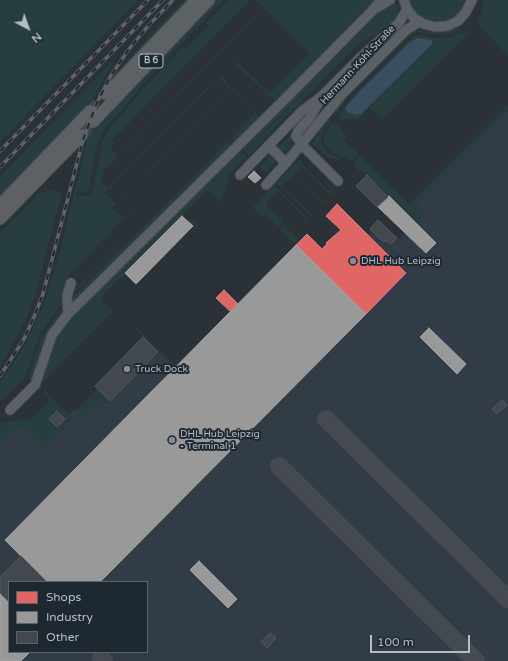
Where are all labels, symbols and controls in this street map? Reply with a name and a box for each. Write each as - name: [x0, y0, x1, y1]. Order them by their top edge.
- north arrow: [8, 8, 48, 48]
- street label: Hermann-Köhl-Straße: [318, 23, 398, 107]
- text: N: [29, 30, 44, 45]
- road number: B 6: [139, 54, 163, 68]
- place label: DHL Hub Leipzig: [361, 255, 441, 267]
- marker: DHL Hub Leipzig: [348, 256, 358, 266]
- place label: Truck Dock: [135, 363, 188, 375]
- marker: Truck Dock: [122, 364, 132, 374]
- place label: DHL Hub Leipzig - Terminal 1: [180, 428, 260, 452]
- marker: DHL Hub Leipzig - Terminal 1: [167, 435, 177, 445]
- legend: [8, 581, 148, 653]
- text: Shops: [46, 590, 81, 604]
- text: Industry: [46, 610, 93, 624]
- scale bar: [372, 627, 472, 653]
- text: Other: [46, 630, 79, 644]
- text: 100 m: [377, 635, 414, 649]

